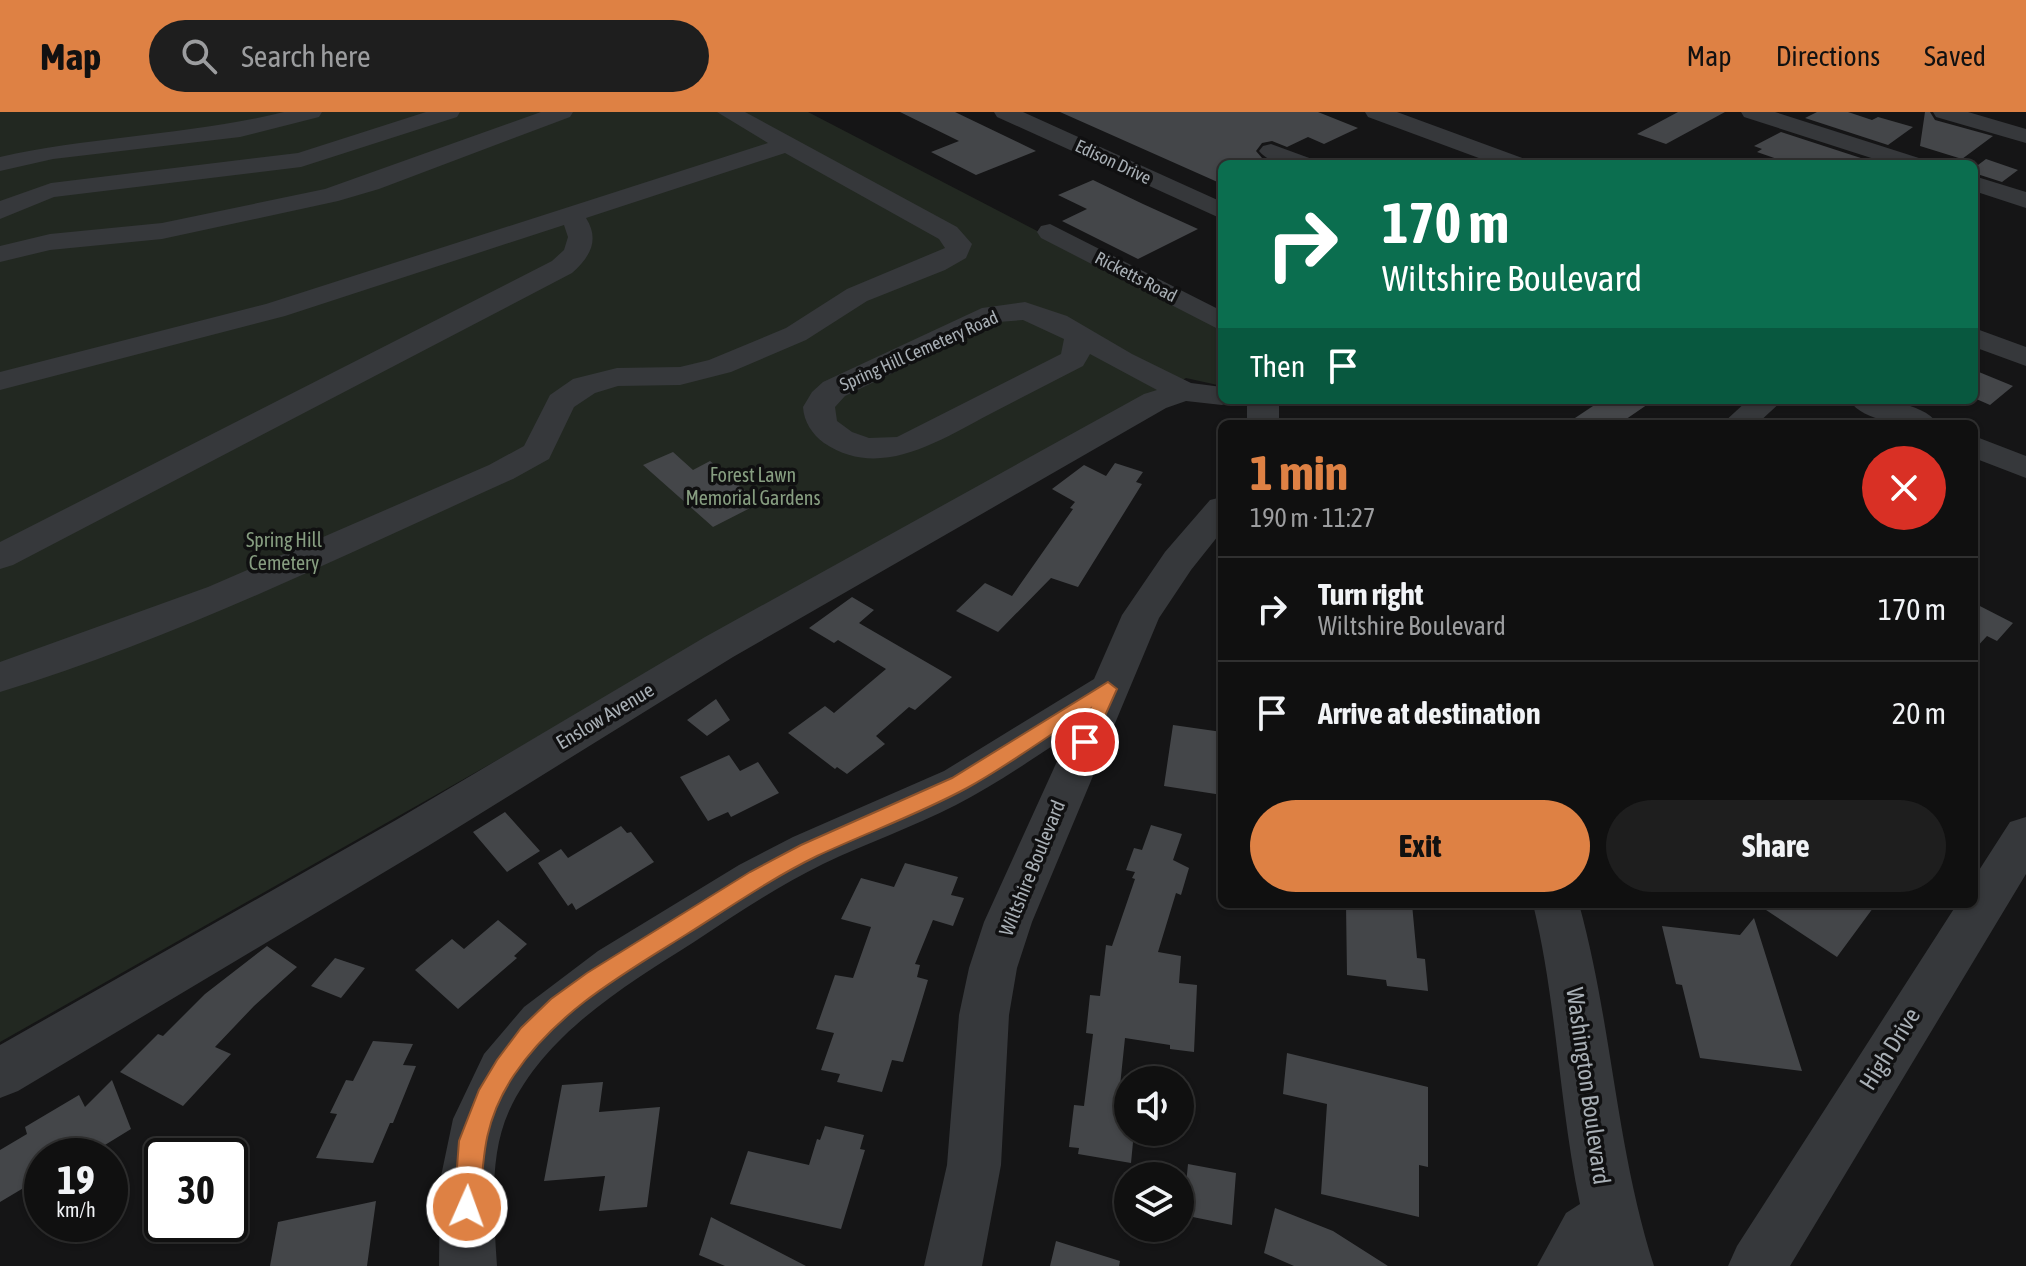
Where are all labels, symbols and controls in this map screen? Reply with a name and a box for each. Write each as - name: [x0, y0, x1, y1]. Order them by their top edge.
- search box: [149, 20, 709, 92]
- icon: search: [177, 34, 221, 78]
- text: Map: [40, 35, 101, 78]
- text: Search here: [241, 39, 371, 73]
- text: Map: [1687, 40, 1732, 72]
- text: Directions: [1776, 40, 1880, 72]
- text: Saved: [1924, 40, 1986, 72]
- street label: Edison Drive: [1072, 135, 1154, 188]
- text: 170 m: [1382, 191, 1509, 255]
- icon: right: [1250, 192, 1354, 296]
- street label: Ricketts Road: [1092, 247, 1181, 306]
- text: Wiltshire Boulevard: [1382, 257, 1642, 299]
- street label: Spring Hill Cemetery Road: [836, 306, 1001, 395]
- icon: arrive: [1321, 344, 1365, 388]
- text: Then: [1250, 349, 1305, 383]
- text: 1 min: [1250, 445, 1348, 500]
- button: close: [1862, 446, 1946, 530]
- park label: Forest Lawn Memorial Gardens: [685, 463, 821, 509]
- text: 190 m · 11:27: [1250, 503, 1375, 533]
- park label: Spring Hill Cemetery: [246, 528, 323, 574]
- text: Turn right: [1318, 577, 1424, 611]
- icon: right: [1250, 587, 1294, 631]
- text: 170 m: [1878, 592, 1946, 626]
- text: Wiltshire Boulevard: [1318, 611, 1506, 641]
- street label: Enslow Avenue: [552, 677, 658, 754]
- icon: arrive: [1250, 691, 1294, 735]
- text: Arrive at destination: [1318, 696, 1540, 730]
- text: 20 m: [1892, 696, 1946, 730]
- pin: [1051, 708, 1119, 776]
- icon: arrive: [1063, 720, 1107, 764]
- street label: Wiltshire Boulevard: [994, 797, 1069, 939]
- button: Exit: [1250, 800, 1590, 892]
- button: Share: [1606, 800, 1946, 892]
- street label: Washington Boulevard: [1561, 986, 1616, 1186]
- street label: High Drive: [1854, 1003, 1925, 1095]
- map controls: [1114, 1066, 1194, 1242]
- button: sound: [1114, 1066, 1194, 1146]
- speed limit sign: 30: [144, 1138, 248, 1242]
- text: 19: [57, 1157, 95, 1202]
- button: layers: [1114, 1162, 1194, 1242]
- position arrow: [425, 1165, 509, 1249]
- text: km/h: [56, 1198, 96, 1221]

